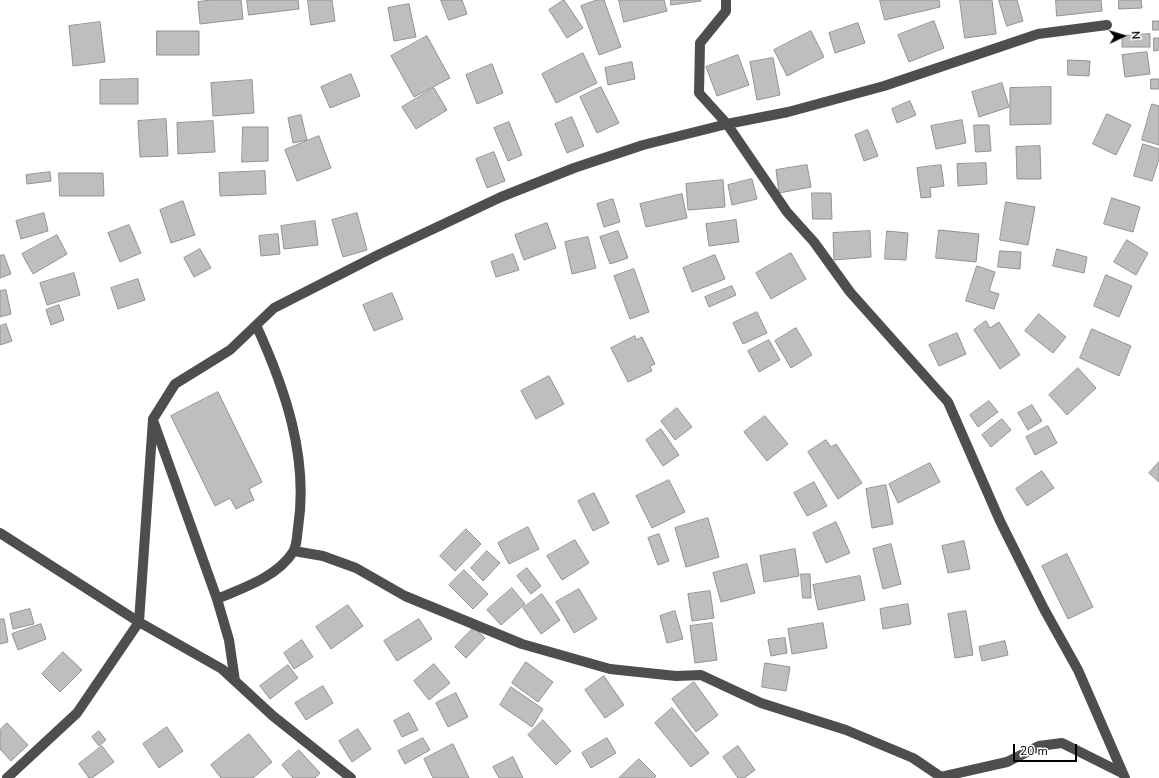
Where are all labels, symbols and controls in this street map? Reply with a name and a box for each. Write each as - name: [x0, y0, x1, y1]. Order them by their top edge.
- north arrow: [1103, 16, 1143, 56]
- text: N: [1128, 30, 1143, 40]
- scale bar: [1015, 736, 1079, 762]
- text: 20 m: [1020, 743, 1048, 759]

